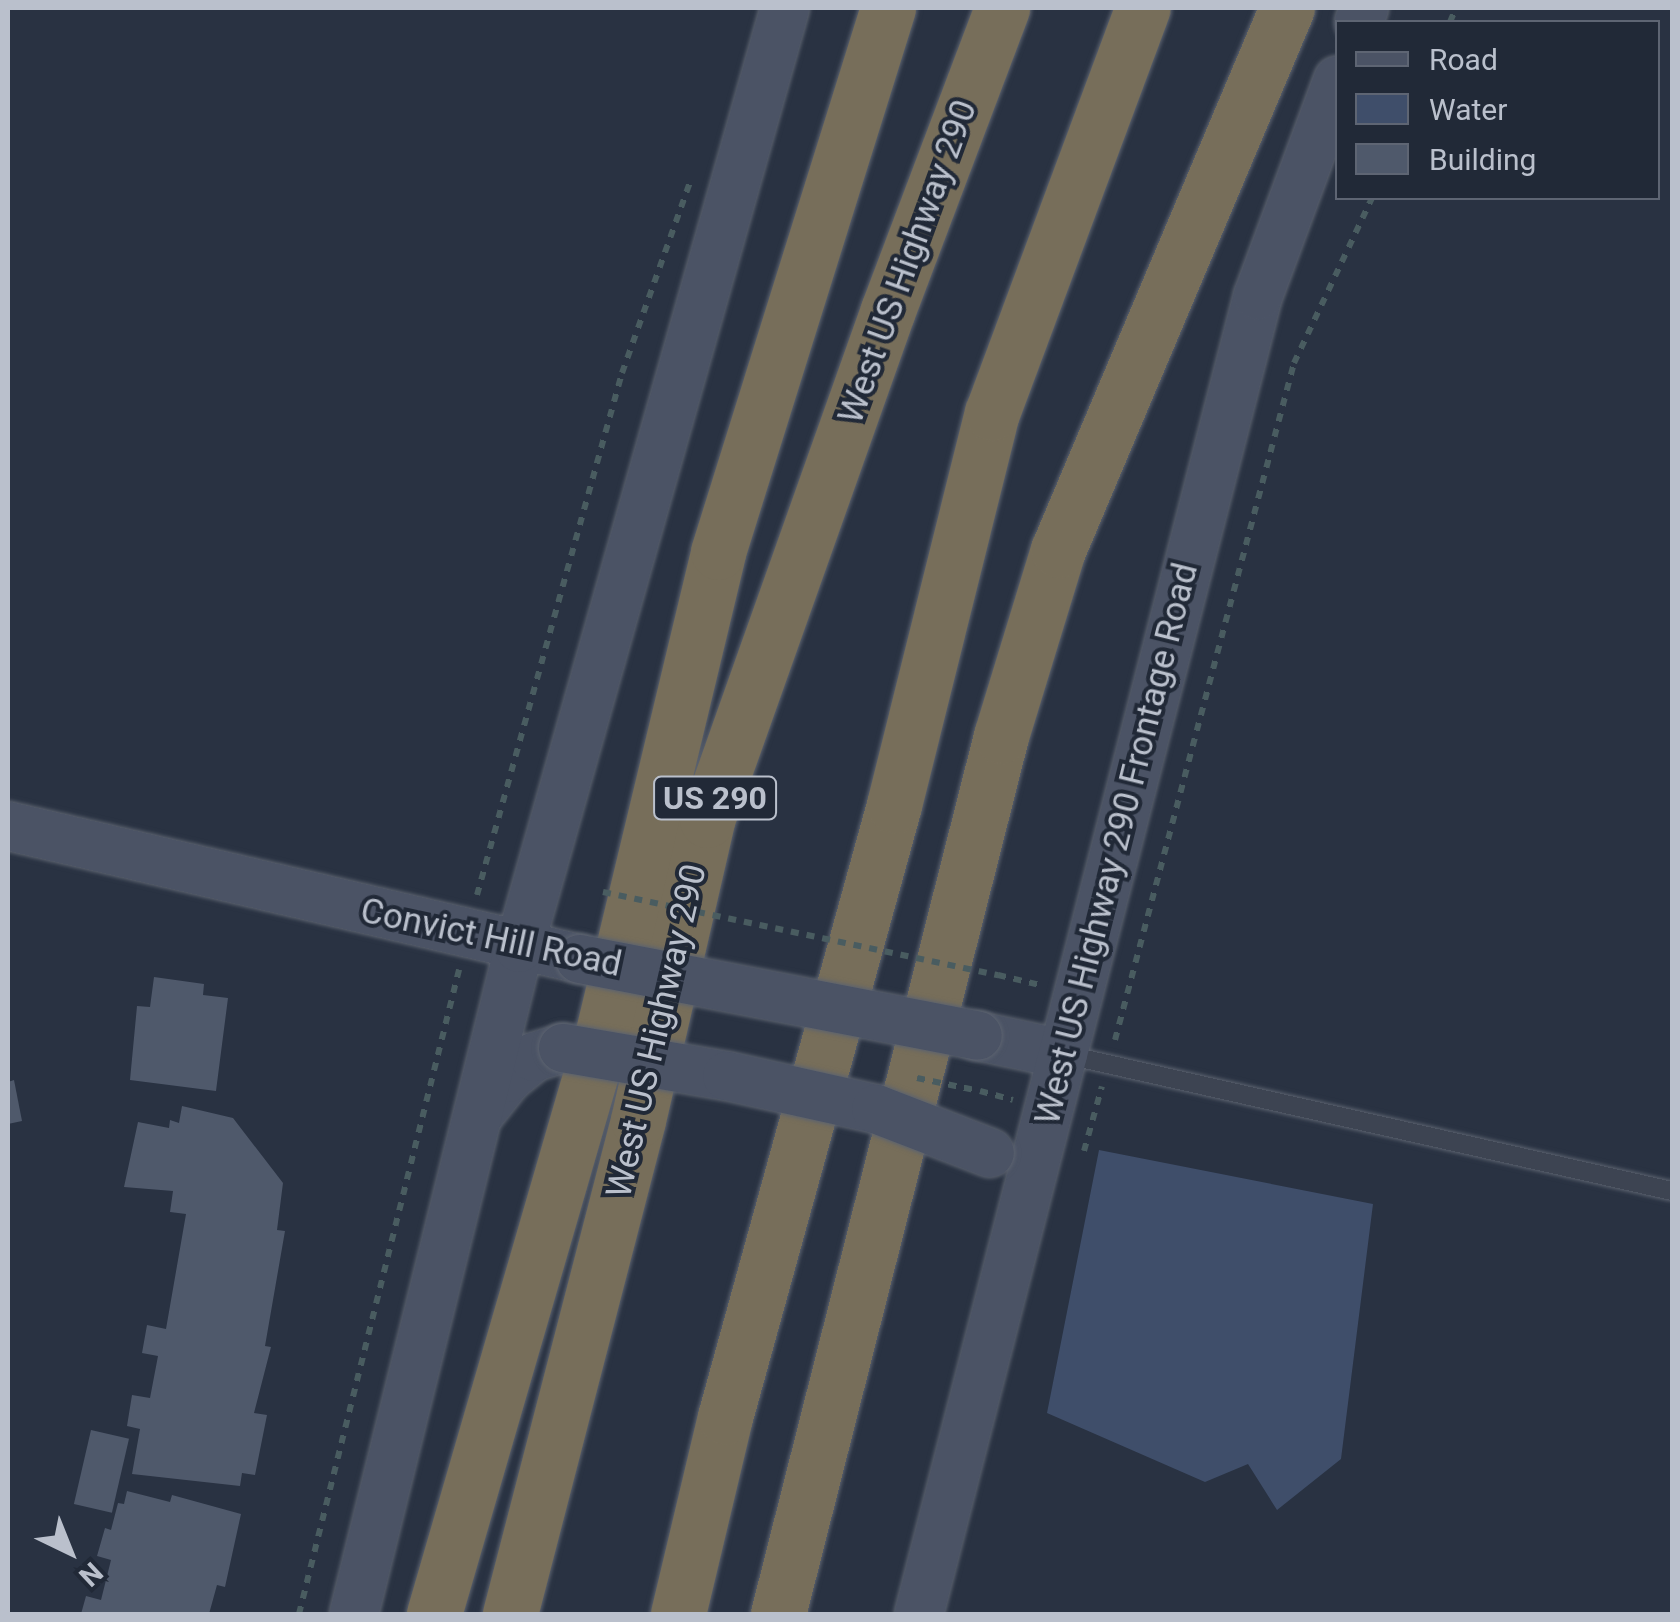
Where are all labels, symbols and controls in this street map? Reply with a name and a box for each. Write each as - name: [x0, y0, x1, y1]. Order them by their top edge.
- legend: [1335, 20, 1660, 200]
- text: Road: [1429, 42, 1498, 77]
- text: Water: [1429, 92, 1507, 127]
- street label: West US Highway 290: [830, 95, 986, 429]
- text: Building: [1429, 142, 1536, 177]
- street label: West US Highway 290 Frontage Road: [1027, 559, 1207, 1129]
- road number: US 290: [652, 771, 778, 825]
- street label: West US Highway 290: [598, 860, 716, 1202]
- street label: Convict Hill Road: [357, 890, 625, 986]
- north arrow: [20, 1502, 120, 1602]
- text: N: [72, 1555, 109, 1593]

